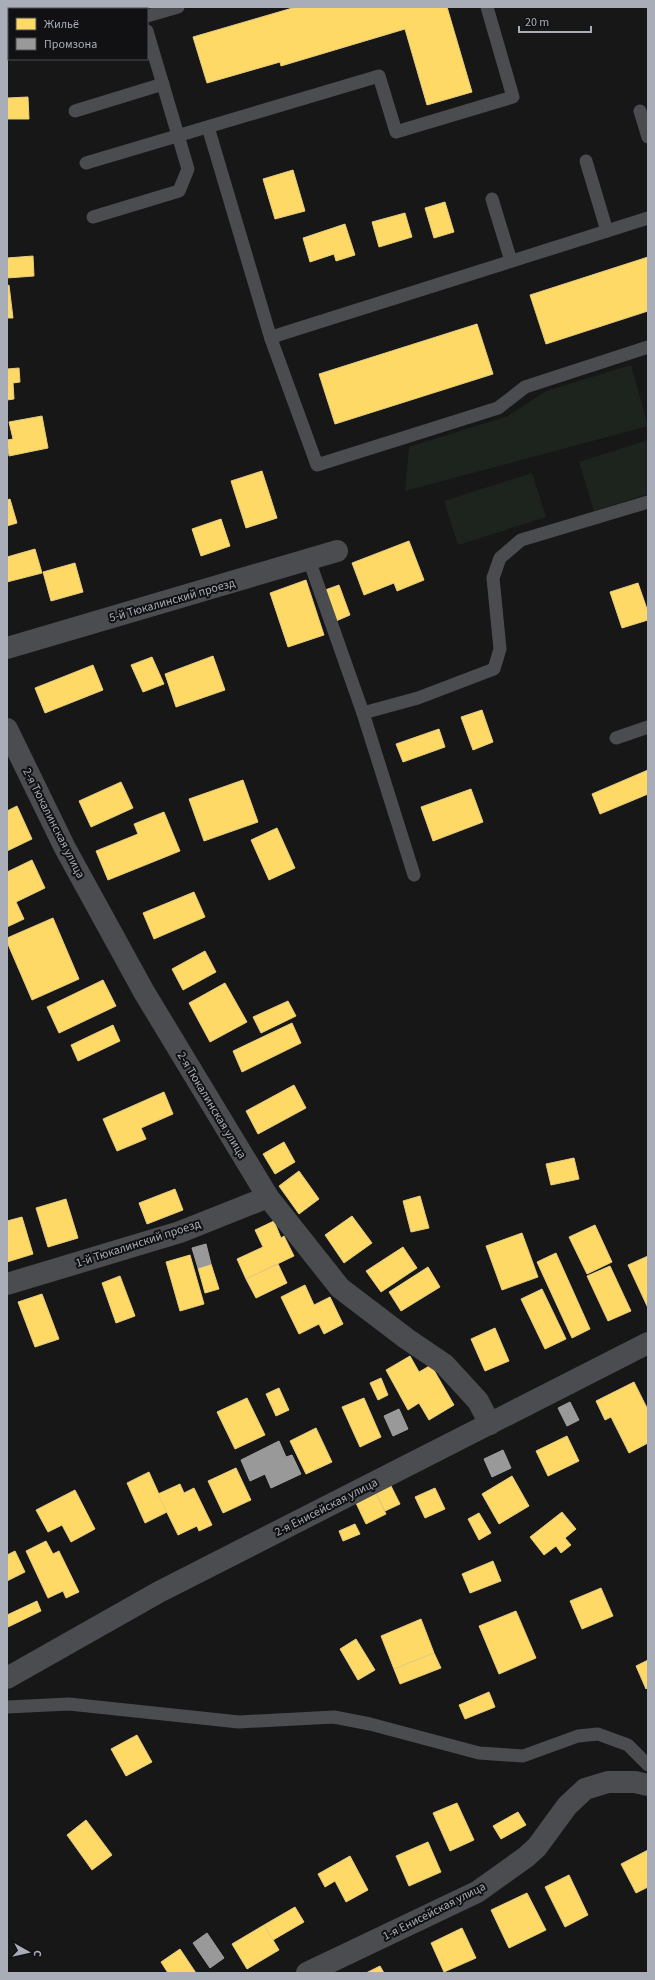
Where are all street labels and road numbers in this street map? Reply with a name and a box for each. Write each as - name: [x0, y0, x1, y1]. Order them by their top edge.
- street label: 5-й Тюкалинский проезд: [107, 574, 238, 627]
- street label: 2-я Тюкалинская улица: [18, 765, 89, 881]
- street label: 2-я Тюкалинская улица: [173, 1049, 250, 1162]
- street label: 1-й Тюкалинский проезд: [74, 1215, 203, 1272]
- street label: 2-я Енисейская улица: [272, 1474, 381, 1541]
- street label: 1-я Енисейская улица: [380, 1878, 489, 1945]

